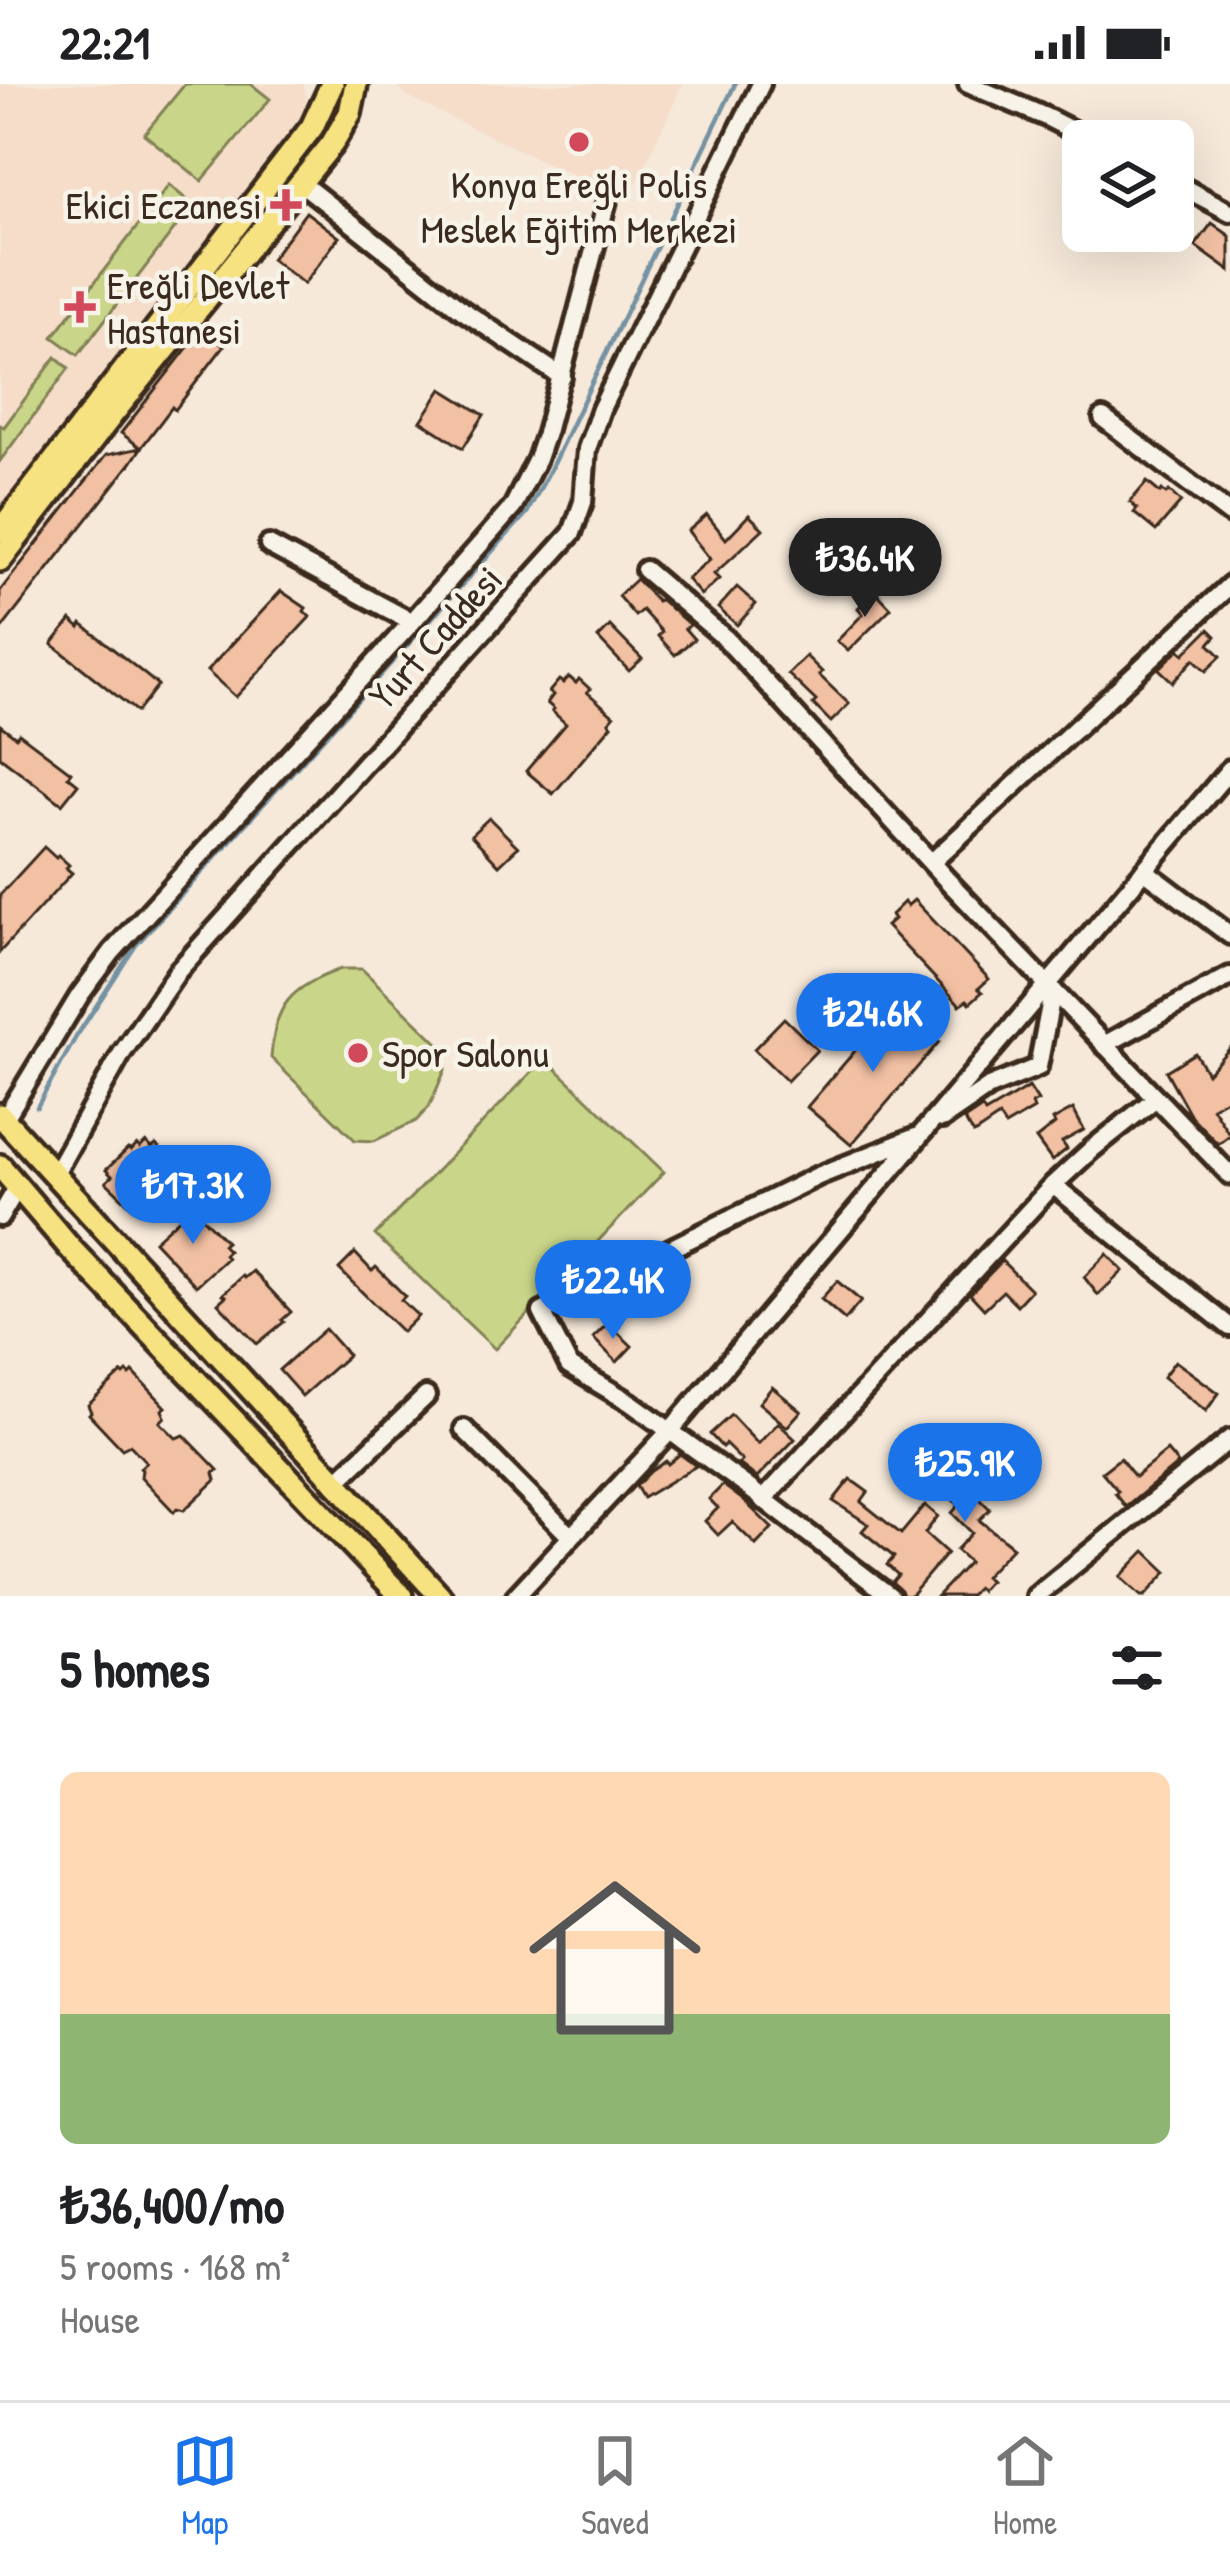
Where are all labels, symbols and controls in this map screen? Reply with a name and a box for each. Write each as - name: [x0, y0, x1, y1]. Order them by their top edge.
- text: 22:21: [60, 12, 150, 73]
- map controls: [1062, 120, 1194, 252]
- button: layers: [1062, 120, 1194, 252]
- marker: Konya Ereğli Polis Meslek Eğitim Merkezi: [566, 129, 592, 155]
- place label: Konya Ereğli Polis Meslek Eğitim Merkezi: [421, 157, 737, 255]
- place label: Ekici Eczanesi: [66, 178, 262, 231]
- marker: Ekici Eczanesi: [273, 192, 299, 218]
- place label: Ereğli Devlet Hastanesi: [107, 258, 290, 356]
- marker: Ereğli Devlet Hastanesi: [64, 291, 96, 323]
- pin: ₺36.4K: [767, 518, 963, 620]
- text: ₺36.4K: [816, 530, 914, 583]
- street label: Yurt Caddesi: [356, 553, 513, 720]
- pin: ₺24.6K: [775, 973, 971, 1075]
- text: ₺24.6K: [823, 985, 923, 1038]
- place label: Spor Salonu: [382, 1026, 549, 1079]
- marker: Spor Salonu: [345, 1040, 371, 1066]
- pin: ₺17.3K: [95, 1145, 291, 1247]
- text: ₺17.3K: [142, 1157, 244, 1210]
- pin: ₺22.4K: [515, 1240, 711, 1342]
- text: ₺22.4K: [562, 1252, 664, 1305]
- pin: ₺25.9K: [867, 1423, 1063, 1525]
- text: ₺25.9K: [915, 1435, 1015, 1488]
- text: 5 homes: [60, 1634, 210, 1703]
- icon: filters: [1104, 1635, 1170, 1701]
- icon: home: [507, 1850, 723, 2066]
- text: ₺36,400/mo: [60, 2170, 284, 2239]
- text: 5 rooms · 168 m²: [60, 2239, 290, 2292]
- text: House: [60, 2292, 140, 2345]
- tab: Map: [172, 2428, 238, 2544]
- tab: Saved: [581, 2428, 649, 2544]
- tab: Home: [992, 2428, 1058, 2544]

